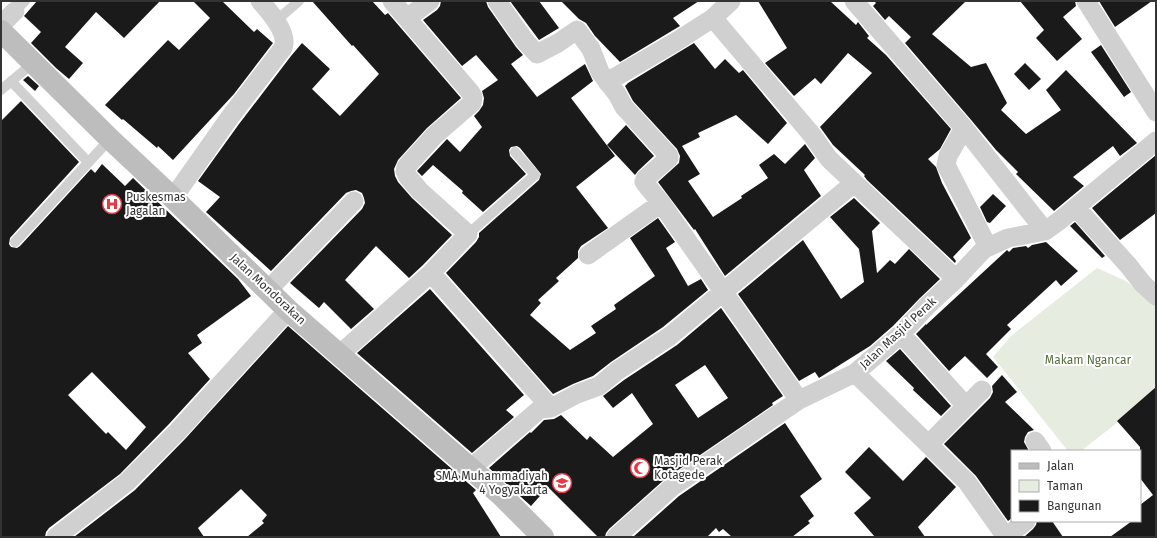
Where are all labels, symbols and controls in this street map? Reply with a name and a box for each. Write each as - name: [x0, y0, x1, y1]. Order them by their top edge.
- place label: Puskesmas Jagalan: [126, 190, 186, 218]
- hospital icon: Puskesmas Jagalan: [101, 193, 123, 215]
- street label: Jalan Mondorakan: [227, 250, 309, 328]
- street label: Jalan Masjid Perak: [857, 294, 940, 372]
- park label: Makam Ngancar: [1045, 353, 1132, 367]
- legend: [1011, 450, 1141, 522]
- place label: Masjid Perak Kotagede: [654, 454, 723, 482]
- mosque icon: Masjid Perak Kotagede: [629, 457, 651, 479]
- text: Jalan: [1047, 459, 1074, 473]
- place label: SMA Muhammadiyah 4 Yogyakarta: [435, 469, 548, 497]
- school or university icon: SMA Muhammadiyah 4 Yogyakarta: [551, 472, 573, 494]
- text: Taman: [1047, 479, 1083, 493]
- text: Bangunan: [1047, 499, 1102, 513]

